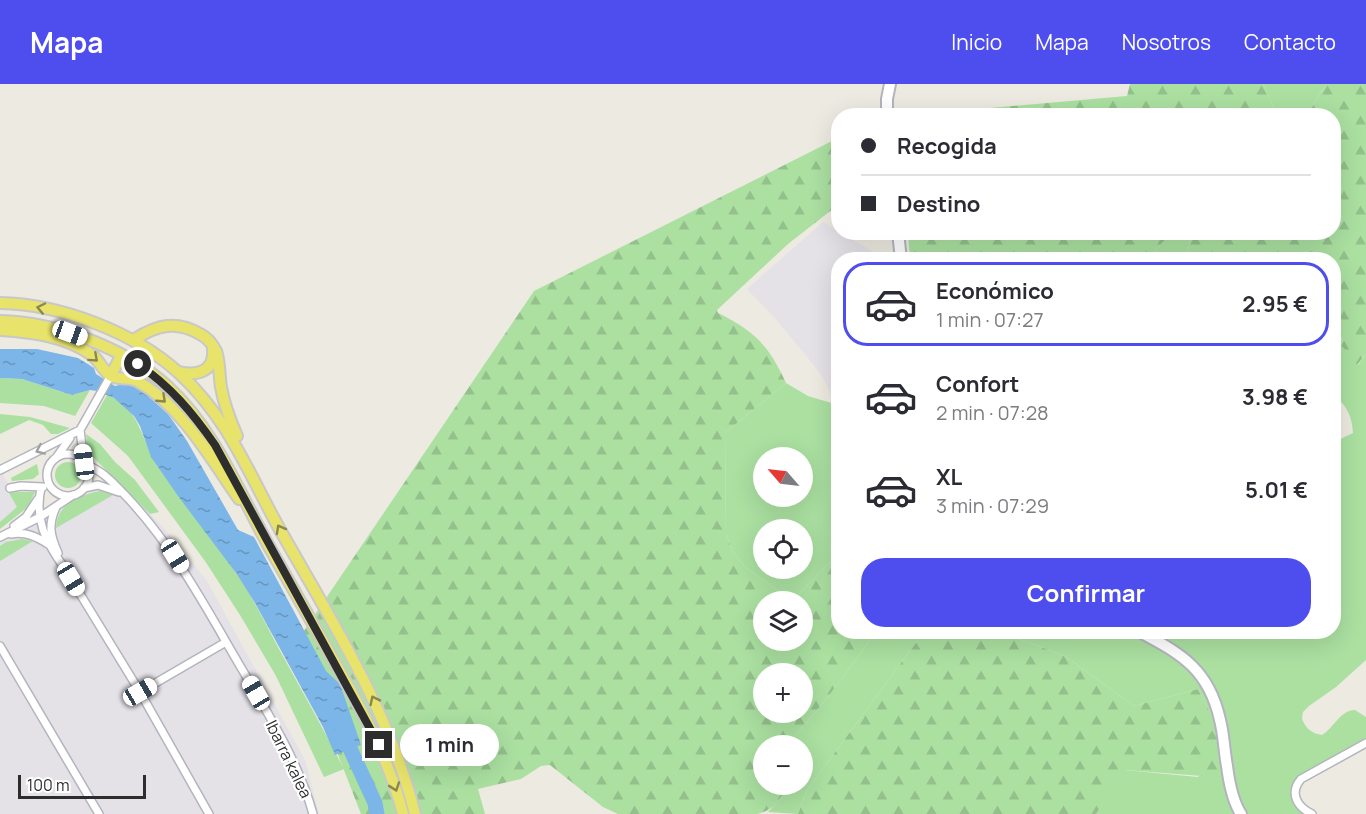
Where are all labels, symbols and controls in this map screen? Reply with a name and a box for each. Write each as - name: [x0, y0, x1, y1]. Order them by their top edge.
- text: Mapa: [30, 23, 103, 61]
- text: Inicio: [951, 28, 1002, 56]
- text: Mapa: [1035, 28, 1089, 56]
- text: Nosotros: [1122, 28, 1211, 56]
- text: Contacto: [1244, 28, 1336, 56]
- text: Recogida: [897, 131, 997, 161]
- text: Destino: [897, 189, 980, 219]
- text: Económico: [936, 276, 1054, 306]
- icon: car: [864, 277, 918, 331]
- text: 2.95 €: [1242, 289, 1308, 319]
- one-way arrow: [36, 302, 46, 315]
- text: 1 min · 07:27: [936, 306, 1044, 333]
- car: [50, 318, 90, 348]
- route start: [124, 350, 151, 377]
- one-way arrow: [87, 351, 98, 362]
- text: Confort: [936, 369, 1019, 399]
- icon: car: [864, 370, 918, 424]
- text: 3.98 €: [1242, 382, 1308, 412]
- one-way arrow: [156, 392, 166, 403]
- text: 2 min · 07:28: [936, 399, 1049, 426]
- one-way arrow: [35, 443, 46, 455]
- car: [73, 443, 95, 481]
- north arrow: [753, 447, 813, 507]
- map controls: [753, 447, 813, 795]
- text: XL: [936, 462, 962, 492]
- icon: car: [864, 463, 918, 517]
- text: 5.01 €: [1245, 475, 1308, 505]
- text: 3 min · 07:29: [936, 492, 1049, 519]
- button: locate: [753, 519, 813, 579]
- one-way arrow: [276, 525, 287, 535]
- car: [158, 536, 192, 576]
- button: Confirmar: [861, 558, 1311, 627]
- car: [54, 559, 88, 599]
- button: layers: [753, 591, 813, 651]
- button: +: [753, 663, 813, 723]
- car: [239, 673, 273, 713]
- car: [120, 675, 160, 709]
- one-way arrow: [370, 695, 382, 706]
- street label: Ibarra kalea: [261, 716, 317, 802]
- callout: 1 min: [400, 724, 499, 766]
- route end: [365, 731, 392, 758]
- text: 1 min: [425, 731, 474, 758]
- button: −: [753, 735, 813, 795]
- scale bar: [18, 772, 146, 800]
- text: 100 m: [27, 774, 70, 796]
- one-way arrow: [388, 781, 401, 792]

